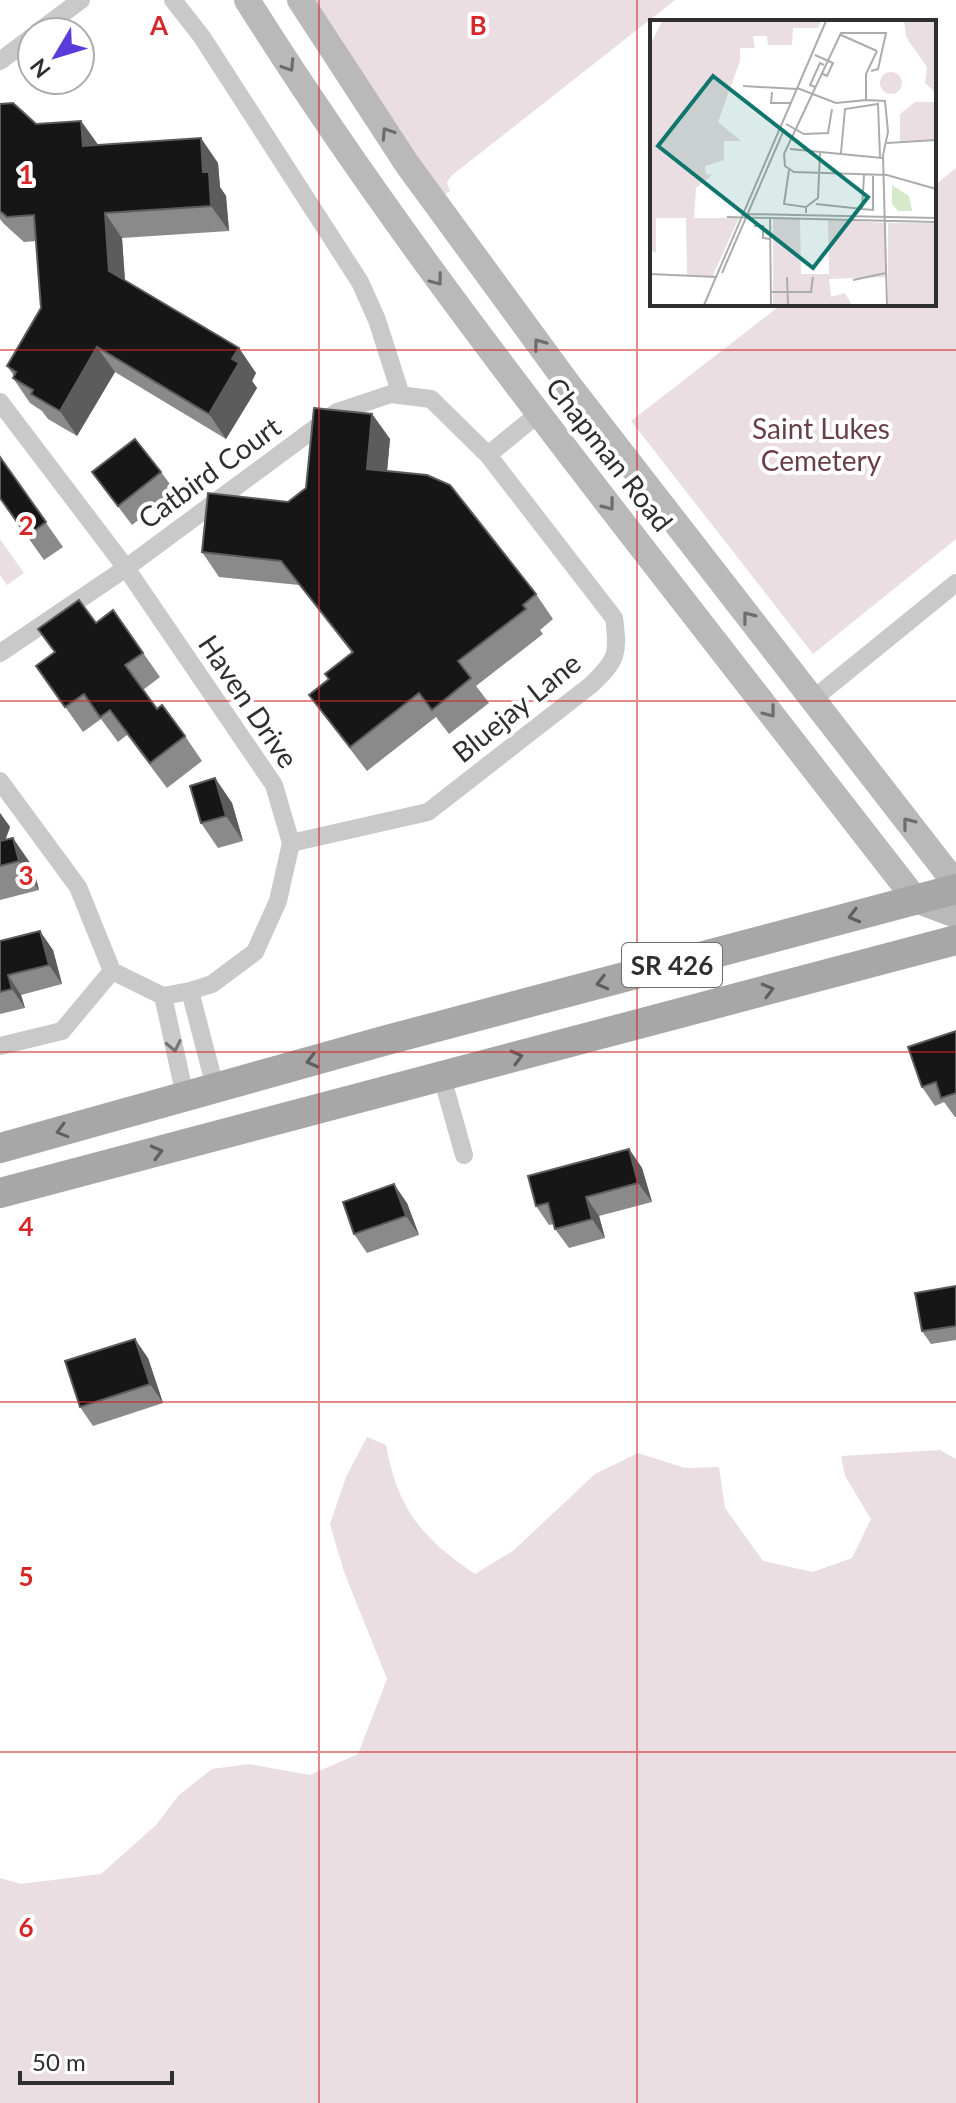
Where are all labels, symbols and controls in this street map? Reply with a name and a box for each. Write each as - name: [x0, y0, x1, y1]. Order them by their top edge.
- text: A: [149, 9, 169, 41]
- text: B: [469, 9, 487, 41]
- north arrow: [16, 16, 96, 96]
- inset map: [650, 20, 936, 306]
- text: N: [24, 54, 56, 84]
- one-way arrow: [279, 57, 294, 72]
- one-way arrow: [382, 128, 397, 142]
- text: 1: [18, 158, 34, 190]
- one-way arrow: [427, 271, 441, 285]
- one-way arrow: [534, 338, 549, 353]
- street label: Chapman Road: [539, 370, 681, 538]
- street label: Catbird Court: [131, 409, 287, 535]
- park label: Saint Lukes Cemetery: [752, 411, 890, 477]
- one-way arrow: [600, 496, 614, 511]
- text: 2: [18, 509, 34, 541]
- one-way arrow: [744, 611, 758, 626]
- street label: Haven Drive: [192, 628, 306, 774]
- street label: Bluejay Lane: [445, 645, 587, 769]
- one-way arrow: [760, 703, 774, 718]
- one-way arrow: [903, 818, 918, 832]
- text: 3: [18, 859, 34, 891]
- one-way arrow: [847, 907, 861, 923]
- road number: SR 426: [622, 943, 722, 987]
- one-way arrow: [596, 974, 610, 991]
- one-way arrow: [761, 982, 775, 999]
- one-way arrow: [165, 1038, 182, 1052]
- one-way arrow: [509, 1049, 523, 1066]
- one-way arrow: [306, 1051, 320, 1068]
- one-way arrow: [55, 1121, 69, 1138]
- one-way arrow: [149, 1144, 163, 1161]
- text: 4: [18, 1210, 34, 1242]
- text: 5: [18, 1560, 34, 1592]
- text: 6: [18, 1911, 34, 1943]
- scale bar: [20, 2035, 172, 2085]
- text: 50 m: [32, 2047, 86, 2076]

